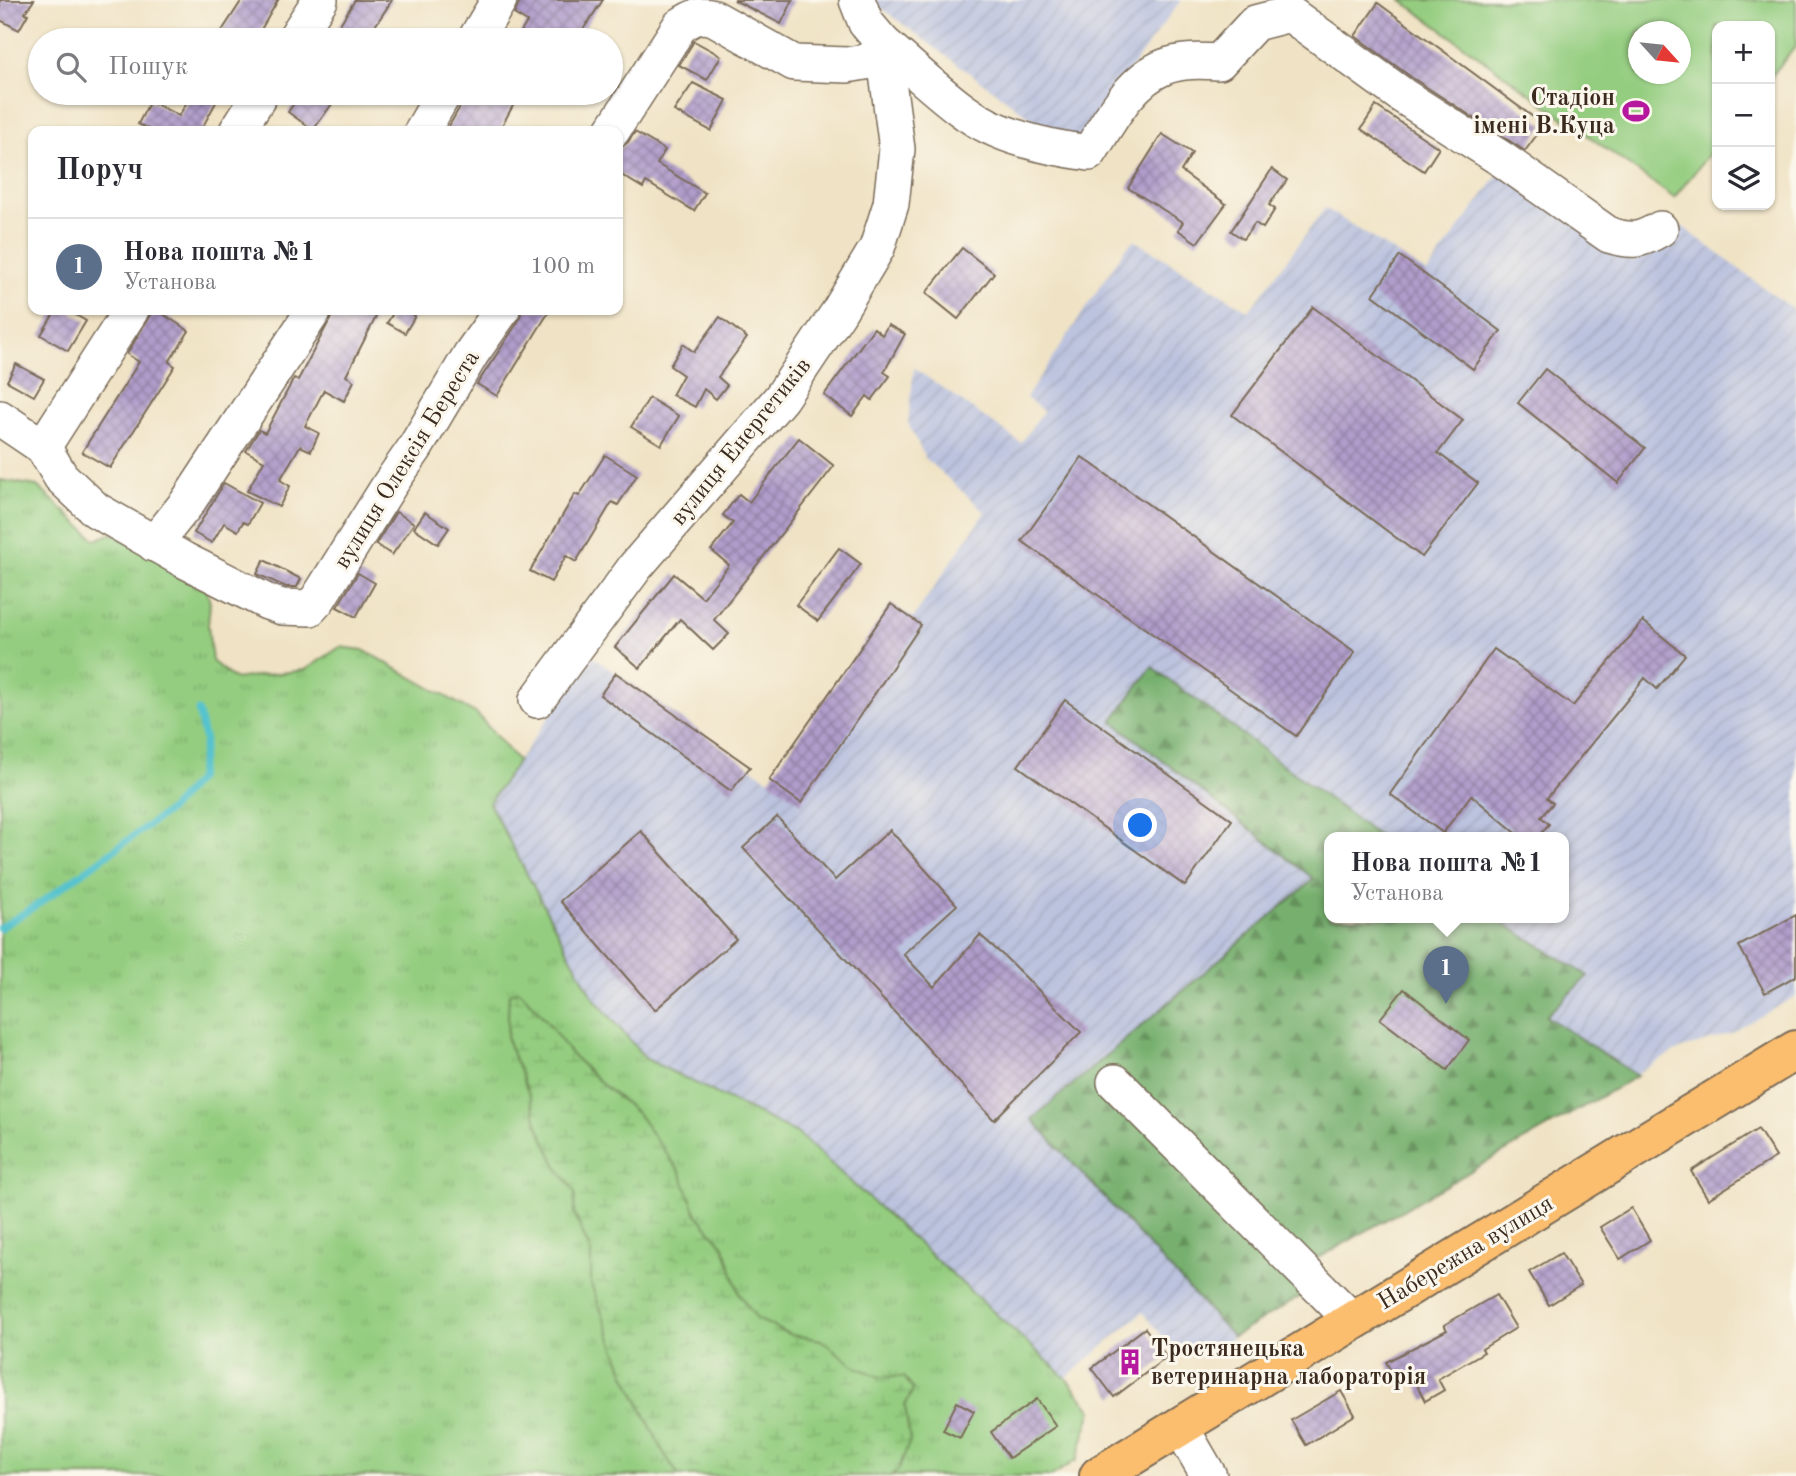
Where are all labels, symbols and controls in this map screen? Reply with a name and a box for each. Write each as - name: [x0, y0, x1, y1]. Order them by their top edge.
- north arrow: [1628, 21, 1691, 84]
- map controls: [1712, 21, 1775, 210]
- button: +: [1712, 21, 1775, 84]
- search box: [28, 28, 623, 105]
- icon: search: [52, 48, 90, 86]
- text: Пошук: [108, 54, 188, 80]
- button: −: [1712, 84, 1775, 147]
- place label: Стадіон імені В.Куца: [1474, 87, 1615, 139]
- sports icon: Стадіон імені В.Куца: [1621, 96, 1651, 126]
- button: layers: [1712, 147, 1775, 210]
- text: Поруч: [56, 156, 143, 186]
- text: Нова пошта №1: [123, 240, 316, 266]
- text: 1: [72, 255, 86, 278]
- text: 100 m: [530, 255, 595, 278]
- text: Установа: [123, 271, 216, 294]
- street label: вулиця Олексія Береста: [331, 346, 485, 574]
- street label: вулиця Енергетиків: [667, 354, 816, 531]
- your location: [1123, 808, 1157, 842]
- popup: [1324, 832, 1569, 923]
- text: Нова пошта №1: [1350, 851, 1543, 877]
- text: Установа: [1350, 882, 1444, 905]
- pin: 1: [1423, 946, 1469, 1004]
- street label: Набережна вулиця: [1374, 1192, 1558, 1315]
- place label: Тростянецька ветеринарна лабораторія: [1151, 1338, 1426, 1390]
- building icon: Тростянецька ветеринарна лабораторія: [1115, 1347, 1145, 1377]

